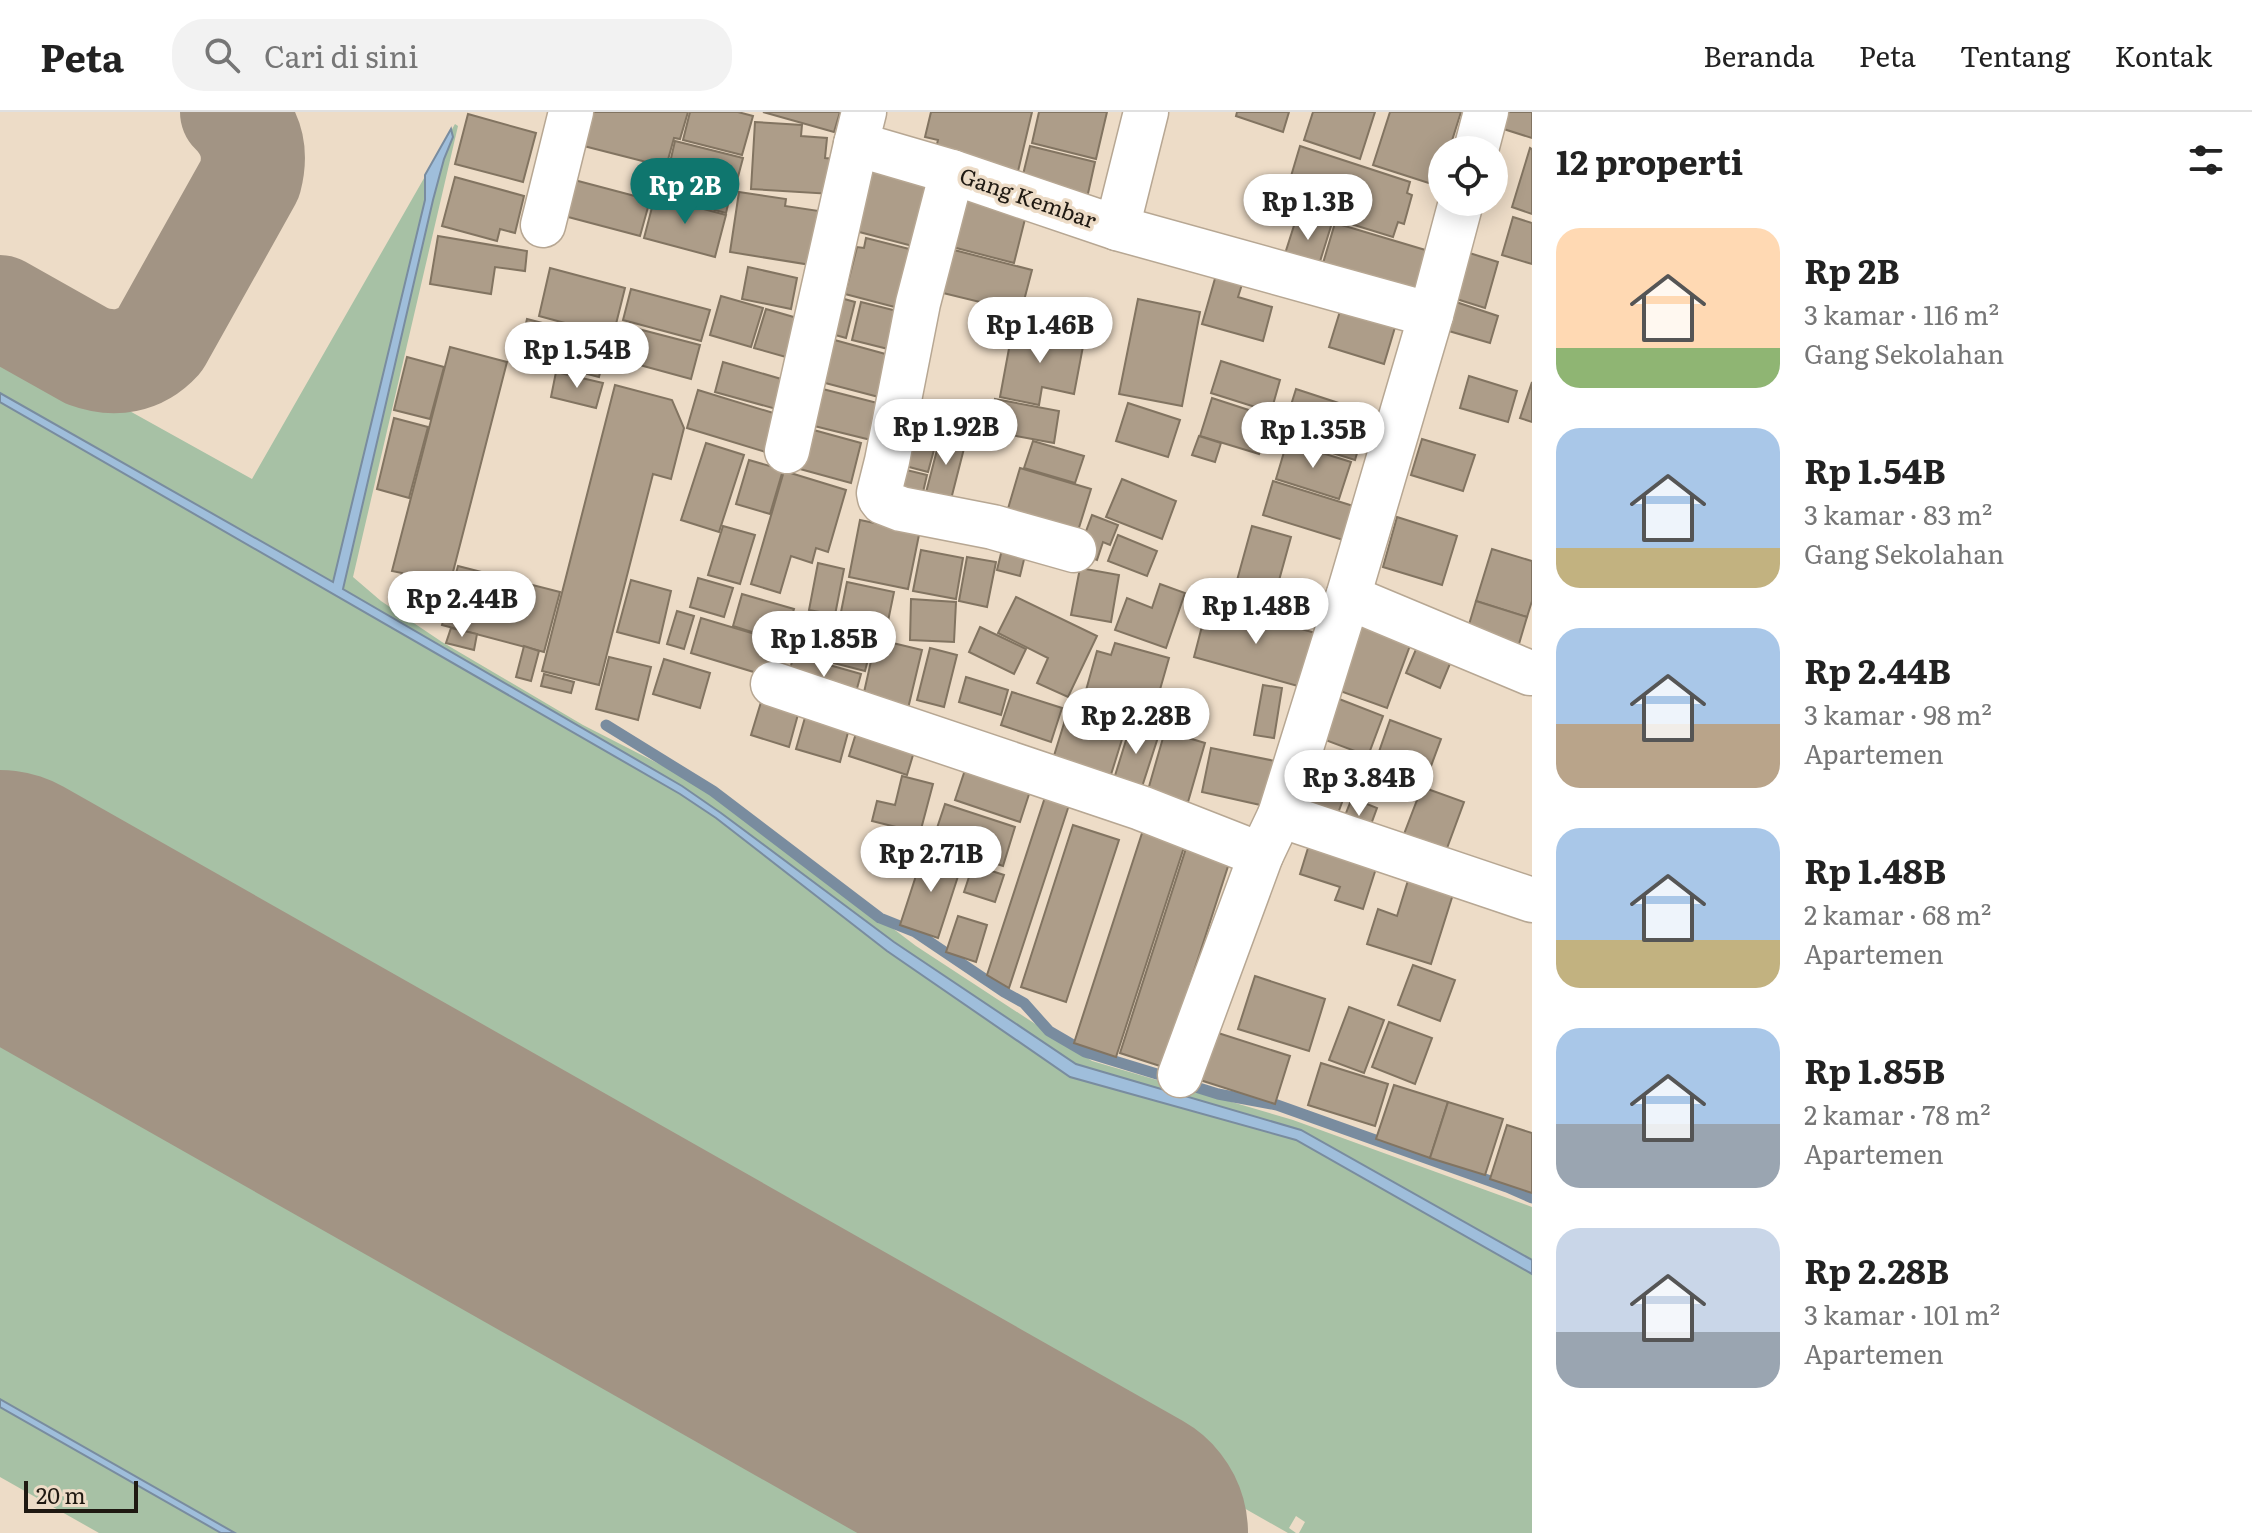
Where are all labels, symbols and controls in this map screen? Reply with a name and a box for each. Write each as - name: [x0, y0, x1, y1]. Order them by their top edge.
- search box: [172, 19, 732, 91]
- text: Peta: [40, 27, 124, 84]
- icon: search: [200, 33, 244, 77]
- text: Cari di sini: [264, 33, 418, 77]
- text: Beranda: [1703, 34, 1815, 76]
- text: Peta: [1859, 34, 1916, 76]
- text: Tentang: [1960, 34, 2070, 76]
- text: Kontak: [2114, 34, 2212, 76]
- text: 12 properti: [1556, 135, 1743, 185]
- map controls: [1428, 136, 1508, 216]
- button: locate: [1428, 136, 1508, 216]
- icon: filters: [2184, 138, 2228, 182]
- pin: Rp 2B: [629, 158, 741, 226]
- street label: Gang Kembar: [956, 158, 1102, 236]
- text: Rp 2B: [648, 164, 722, 203]
- pin: Rp 1.3B: [1234, 174, 1382, 242]
- text: Rp 1.3B: [1261, 180, 1355, 219]
- text: Rp 2B: [1804, 244, 1900, 294]
- icon: home: [1620, 260, 1716, 356]
- text: 3 kamar · 116 m²: [1804, 294, 1999, 333]
- pin: Rp 1.46B: [957, 297, 1123, 365]
- text: Rp 1.46B: [986, 303, 1094, 342]
- pin: Rp 1.54B: [494, 322, 660, 390]
- text: Rp 1.54B: [523, 328, 631, 367]
- text: Gang Sekolahan: [1804, 333, 2004, 372]
- pin: Rp 1.92B: [863, 399, 1029, 467]
- pin: Rp 1.35B: [1230, 402, 1396, 470]
- text: Rp 1.92B: [892, 405, 1000, 444]
- text: Rp 1.35B: [1259, 408, 1367, 447]
- text: Rp 1.54B: [1804, 444, 1946, 494]
- icon: home: [1620, 460, 1716, 556]
- text: 3 kamar · 83 m²: [1804, 494, 1992, 533]
- text: Gang Sekolahan: [1804, 533, 2004, 572]
- pin: Rp 2.44B: [379, 571, 545, 639]
- text: Rp 2.44B: [406, 577, 518, 616]
- pin: Rp 1.48B: [1173, 578, 1339, 646]
- text: Rp 1.48B: [1202, 584, 1310, 623]
- pin: Rp 1.85B: [741, 611, 907, 679]
- text: Rp 1.85B: [770, 617, 878, 656]
- text: Rp 2.44B: [1804, 644, 1951, 694]
- icon: home: [1620, 660, 1716, 756]
- pin: Rp 2.28B: [1053, 688, 1219, 756]
- text: Rp 2.28B: [1080, 694, 1192, 733]
- text: 3 kamar · 98 m²: [1804, 694, 1992, 733]
- text: Apartemen: [1804, 733, 1944, 772]
- pin: Rp 3.84B: [1276, 750, 1442, 818]
- text: Rp 3.84B: [1302, 756, 1416, 795]
- pin: Rp 2.71B: [848, 826, 1014, 894]
- text: Rp 2.71B: [879, 832, 983, 871]
- text: Rp 1.48B: [1804, 844, 1946, 894]
- icon: home: [1620, 860, 1716, 956]
- text: 2 kamar · 68 m²: [1804, 894, 1991, 933]
- text: Apartemen: [1804, 933, 1944, 972]
- text: Rp 1.85B: [1804, 1044, 1945, 1094]
- icon: home: [1620, 1060, 1716, 1156]
- text: 2 kamar · 78 m²: [1804, 1094, 1991, 1133]
- text: Apartemen: [1804, 1133, 1944, 1172]
- text: Rp 2.28B: [1804, 1244, 1949, 1294]
- icon: home: [1620, 1260, 1716, 1356]
- text: 3 kamar · 101 m²: [1804, 1294, 2000, 1333]
- text: Apartemen: [1804, 1333, 1944, 1372]
- scale bar: [24, 1477, 138, 1513]
- text: 20 m: [36, 1478, 86, 1511]

